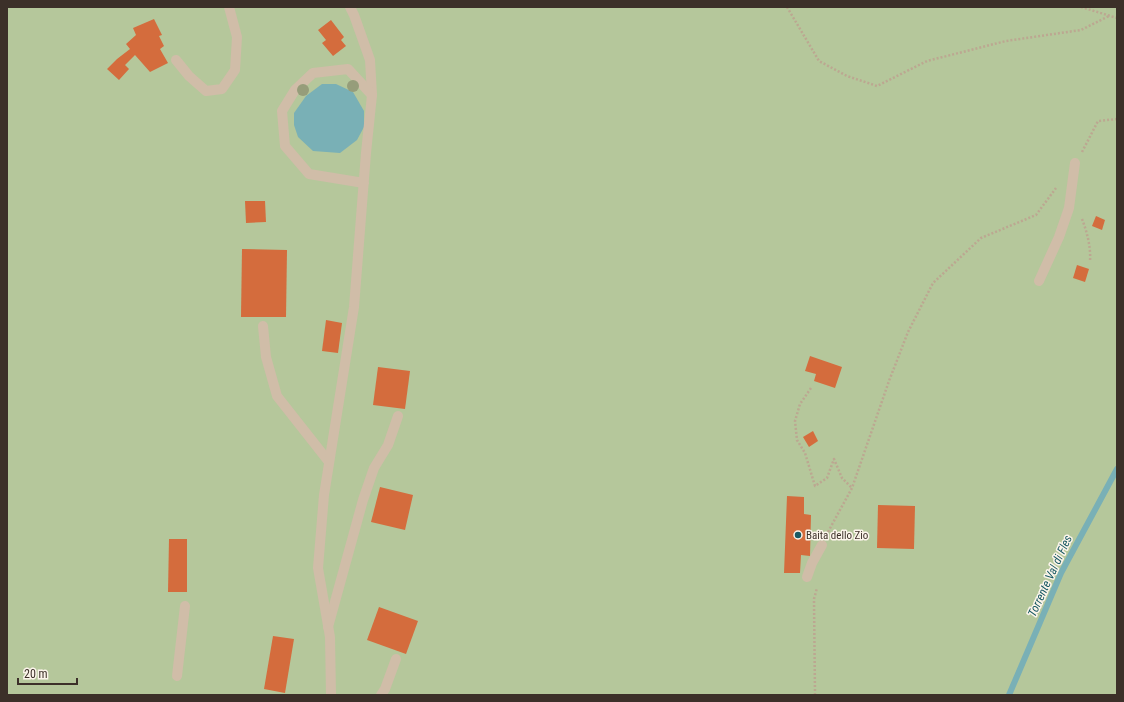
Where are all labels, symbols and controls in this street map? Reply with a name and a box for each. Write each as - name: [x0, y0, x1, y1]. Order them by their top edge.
- place label: Baita dello Zio: [806, 529, 869, 542]
- marker: Baita dello Zio: [793, 530, 803, 540]
- water label: Torrente Val di Fles: [1025, 533, 1075, 619]
- scale bar: [18, 660, 77, 686]
- text: 20 m: [24, 667, 48, 681]

